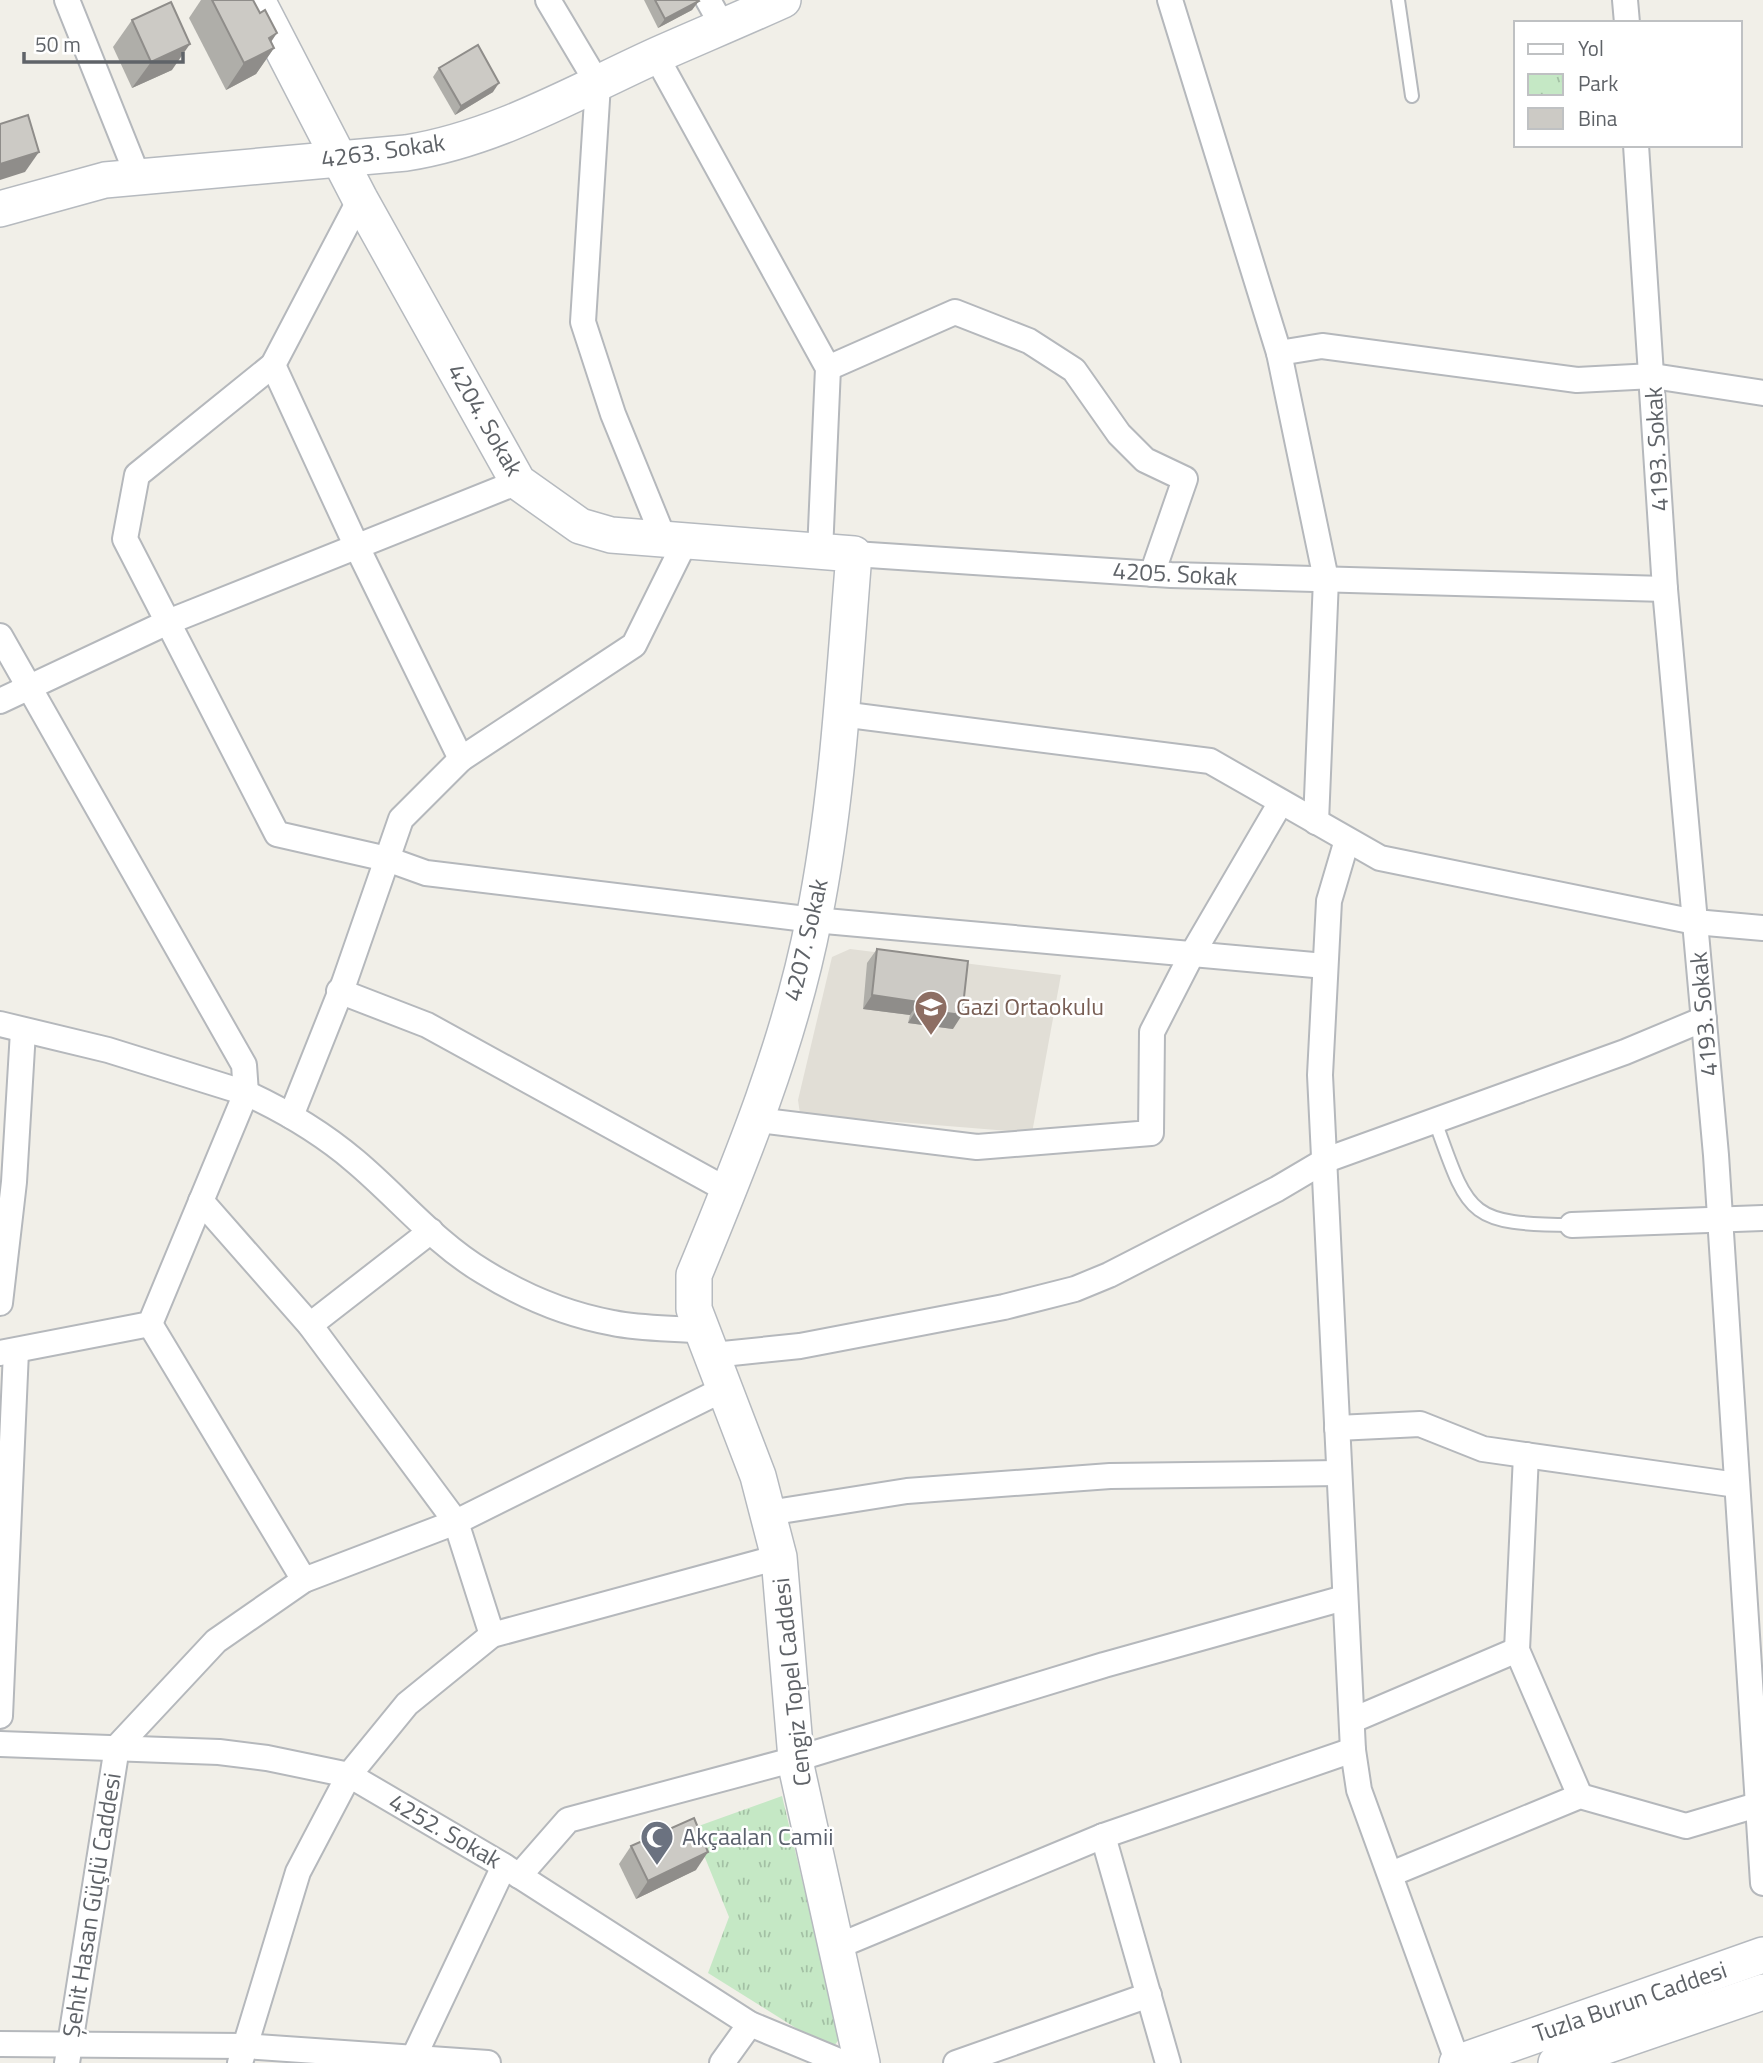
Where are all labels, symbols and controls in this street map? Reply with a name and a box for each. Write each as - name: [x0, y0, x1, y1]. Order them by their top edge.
- scale bar: [24, 21, 184, 65]
- legend: [1514, 21, 1742, 147]
- text: 50 m: [35, 28, 81, 60]
- text: Yol: [1578, 32, 1604, 64]
- text: Park: [1578, 67, 1618, 99]
- text: Bina: [1578, 102, 1618, 134]
- street label: 4263. Sokak: [319, 123, 448, 177]
- street label: 4204. Sokak: [439, 356, 533, 483]
- street label: 4193. Sokak: [1635, 385, 1677, 512]
- street label: 4205. Sokak: [1112, 552, 1239, 594]
- street label: 4207. Sokak: [773, 874, 837, 1005]
- street label: 4193. Sokak: [1680, 950, 1726, 1078]
- school or university icon: Gazi Ortaokulu: [912, 988, 950, 1037]
- place label: Gazi Ortaokulu: [956, 988, 1104, 1024]
- street label: Cengiz Topel Caddesi: [762, 1576, 820, 1788]
- street label: Şehit Hasan Güçlü Caddesi: [52, 1770, 130, 2040]
- street label: 4252. Sokak: [382, 1783, 509, 1877]
- mosque icon: Akçaalan Camii: [638, 1818, 676, 1867]
- place label: Akçaalan Camii: [682, 1818, 833, 1854]
- street label: Tuzla Burun Caddesi: [1528, 1951, 1731, 2051]

